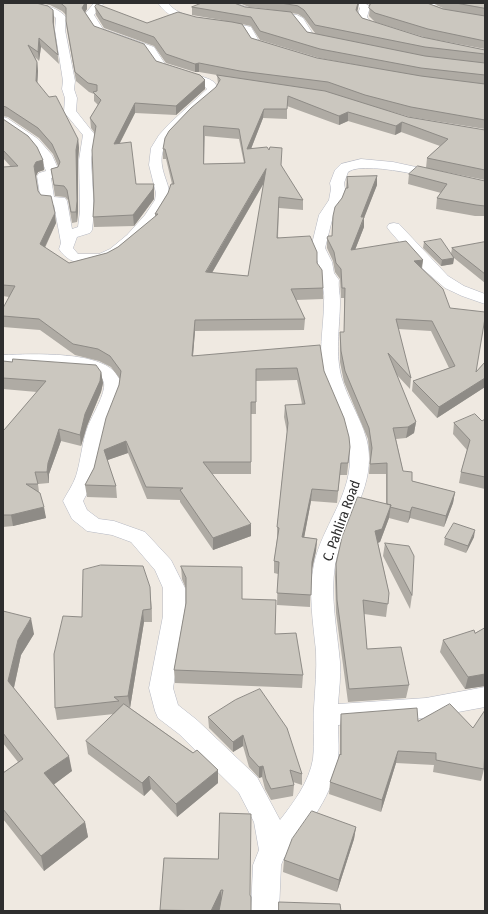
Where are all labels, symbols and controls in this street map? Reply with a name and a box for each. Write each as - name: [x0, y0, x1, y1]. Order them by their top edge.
- street label: C. Pahlira Road: [320, 478, 364, 564]

